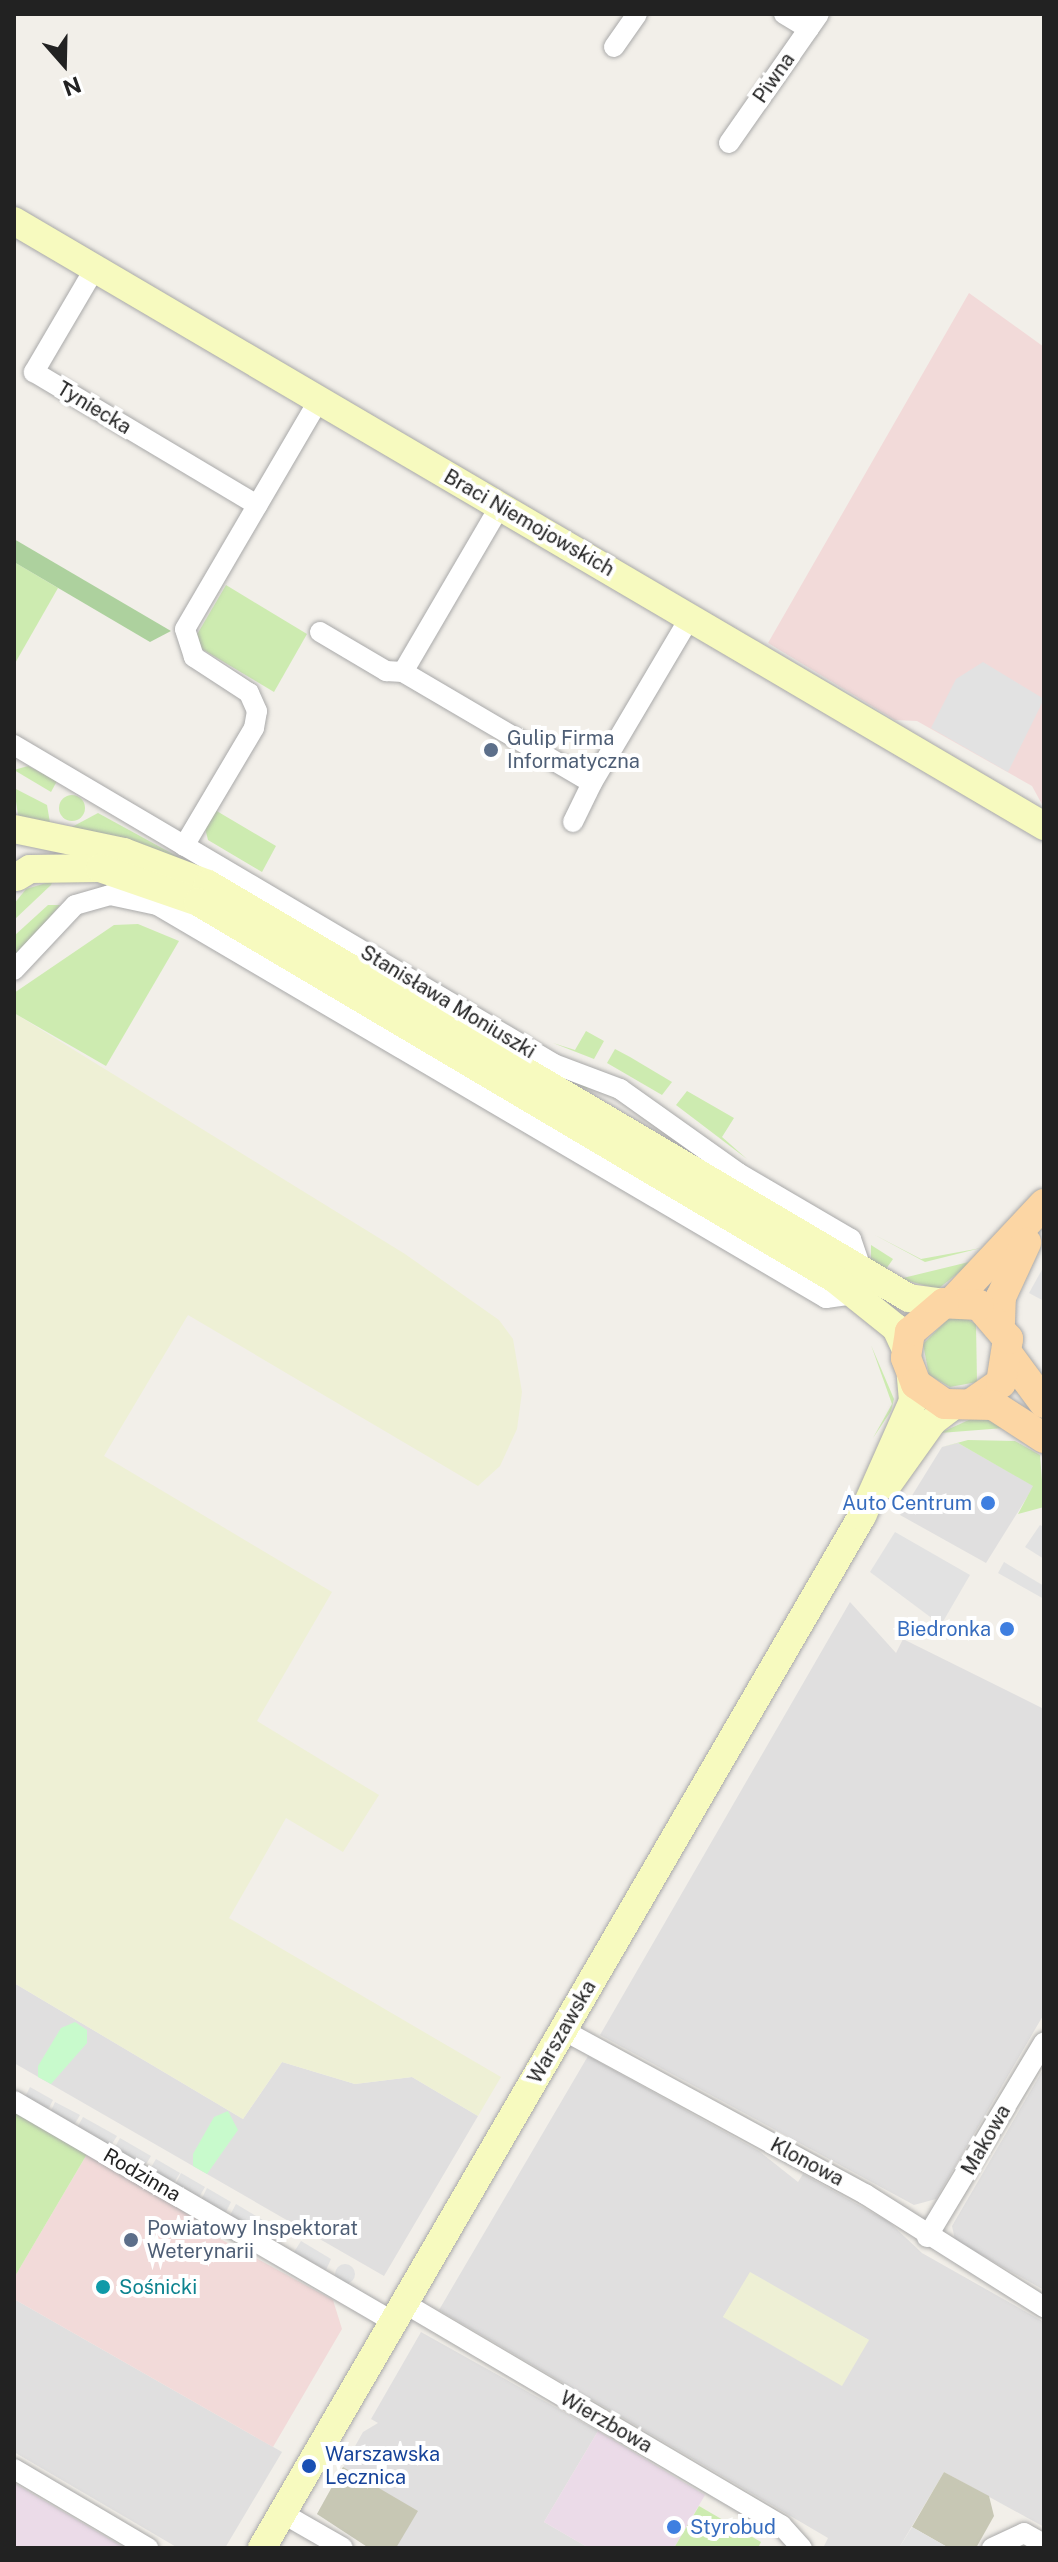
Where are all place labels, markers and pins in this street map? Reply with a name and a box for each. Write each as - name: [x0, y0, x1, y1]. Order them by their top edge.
- place label: Gulip Firma Informatyczna: [507, 726, 640, 773]
- marker: Gulip Firma Informatyczna: [482, 741, 500, 759]
- place label: Auto Centrum: [842, 1491, 972, 1515]
- marker: Auto Centrum: [979, 1494, 997, 1512]
- place label: Biedronka: [897, 1617, 991, 1641]
- marker: Biedronka: [998, 1620, 1016, 1638]
- place label: Powiatowy Inspektorat Weterynarii: [147, 2216, 358, 2263]
- marker: Powiatowy Inspektorat Weterynarii: [122, 2231, 140, 2249]
- place label: Sośnicki: [119, 2275, 197, 2299]
- marker: Sośnicki: [94, 2278, 112, 2296]
- place label: Warszawska Lecznica: [325, 2442, 440, 2489]
- marker: Warszawska Lecznica: [300, 2457, 318, 2475]
- place label: Styrobud: [690, 2515, 776, 2539]
- marker: Styrobud: [665, 2518, 683, 2536]

